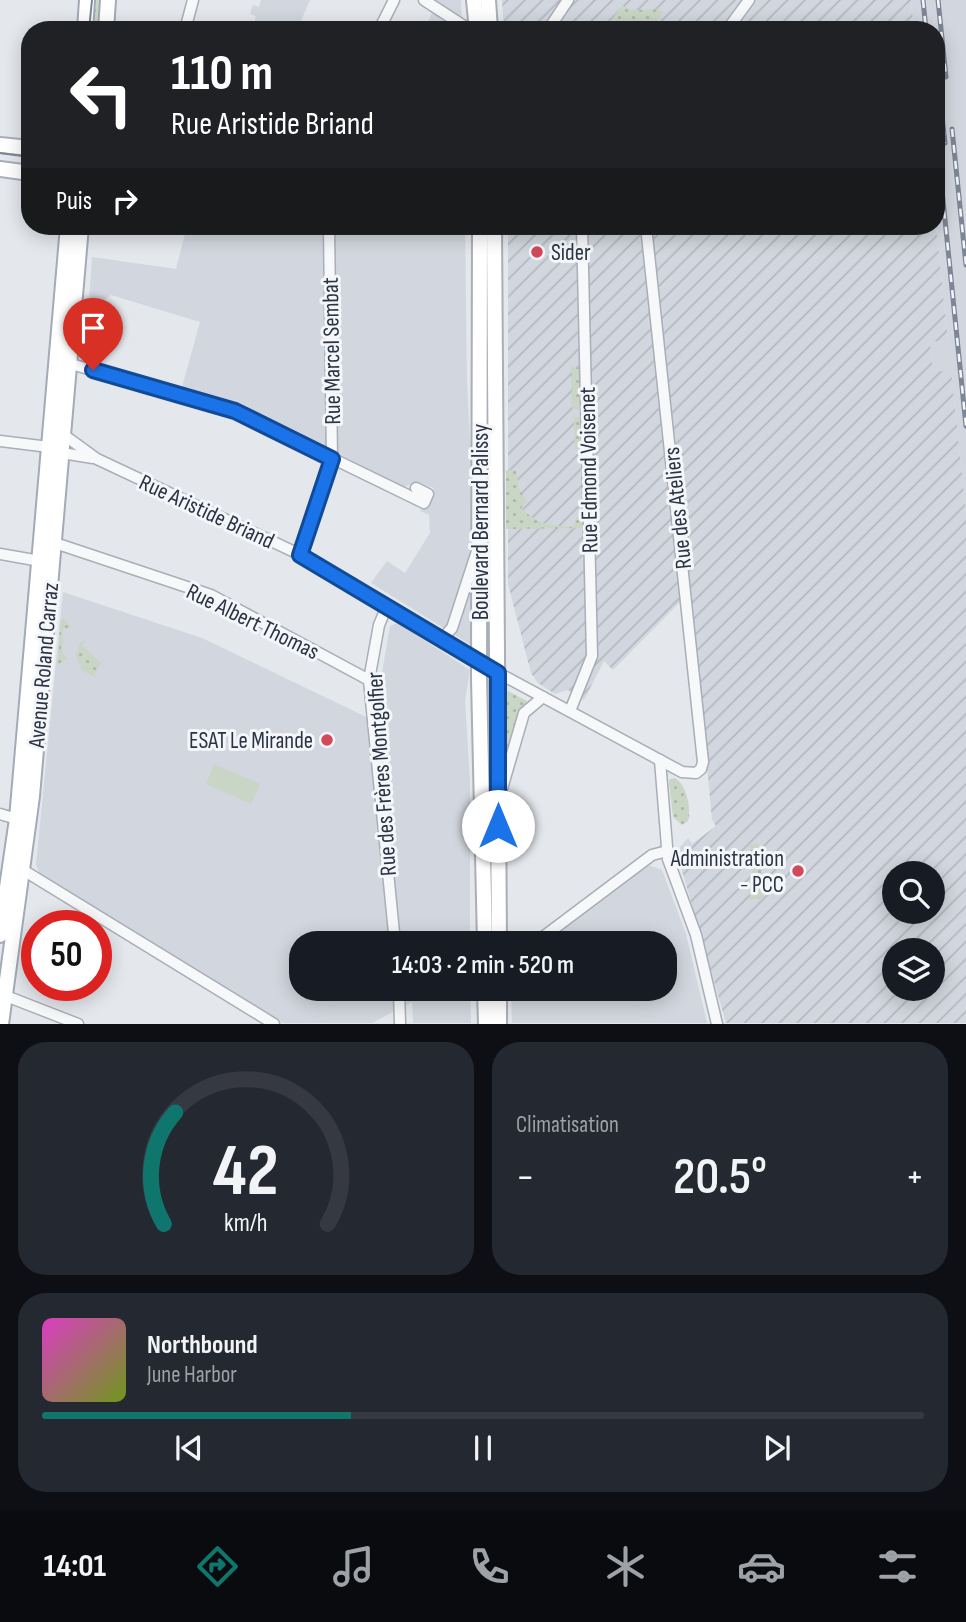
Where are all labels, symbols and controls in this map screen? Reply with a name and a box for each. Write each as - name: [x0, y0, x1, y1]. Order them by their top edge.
- text: 110 m: [171, 45, 273, 104]
- icon: left: [56, 49, 147, 140]
- text: Rue Aristide Briand: [171, 105, 374, 144]
- icon: right: [106, 182, 144, 220]
- text: Puis: [56, 186, 92, 217]
- place label: Sider: [551, 239, 591, 267]
- marker: Sider: [529, 244, 545, 260]
- street label: Rue Marcel Sembat: [317, 277, 347, 425]
- pin: [63, 298, 123, 370]
- icon: arrive: [74, 309, 112, 347]
- street label: Rue Edmond Voisenet: [574, 387, 604, 553]
- street label: Boulevard Bernard Palissy: [467, 424, 495, 620]
- street label: Rue des Ateliers: [658, 445, 698, 570]
- street label: Rue Aristide Briand: [135, 468, 279, 555]
- street label: Rue Albert Thomas: [182, 578, 324, 666]
- street label: Avenue Roland Carraz: [23, 581, 65, 750]
- street label: Rue des Frères Montgolfier: [361, 671, 403, 877]
- place label: ESAT Le Mirande: [189, 727, 313, 755]
- marker: ESAT Le Mirande: [319, 732, 335, 748]
- position arrow: [461, 789, 535, 863]
- place label: Administration - PCC: [670, 845, 784, 899]
- map controls: [882, 861, 945, 1001]
- button: search: [882, 861, 945, 924]
- marker: Administration - PCC: [790, 863, 806, 879]
- speed limit sign: 50: [21, 910, 112, 1001]
- button: layers: [882, 938, 945, 1001]
- text: 14:03 · 2 min · 520 m: [392, 950, 574, 981]
- text: Climatisation: [516, 1111, 619, 1139]
- text: 42: [213, 1129, 279, 1217]
- text: 20.5°: [673, 1146, 767, 1209]
- text: −: [516, 1155, 535, 1200]
- text: +: [905, 1155, 924, 1200]
- text: km/h: [224, 1208, 268, 1239]
- text: Northbound: [147, 1330, 258, 1361]
- text: June Harbor: [147, 1361, 237, 1389]
- icon: previous: [170, 1429, 208, 1467]
- icon: pause: [464, 1429, 502, 1467]
- icon: next: [758, 1429, 796, 1467]
- icon: directions: [193, 1542, 242, 1591]
- icon: music: [329, 1542, 378, 1591]
- icon: phone: [465, 1542, 514, 1591]
- icon: climate: [601, 1542, 650, 1591]
- icon: car: [737, 1542, 786, 1591]
- icon: filters: [873, 1542, 922, 1591]
- text: 14:01: [44, 1547, 106, 1586]

